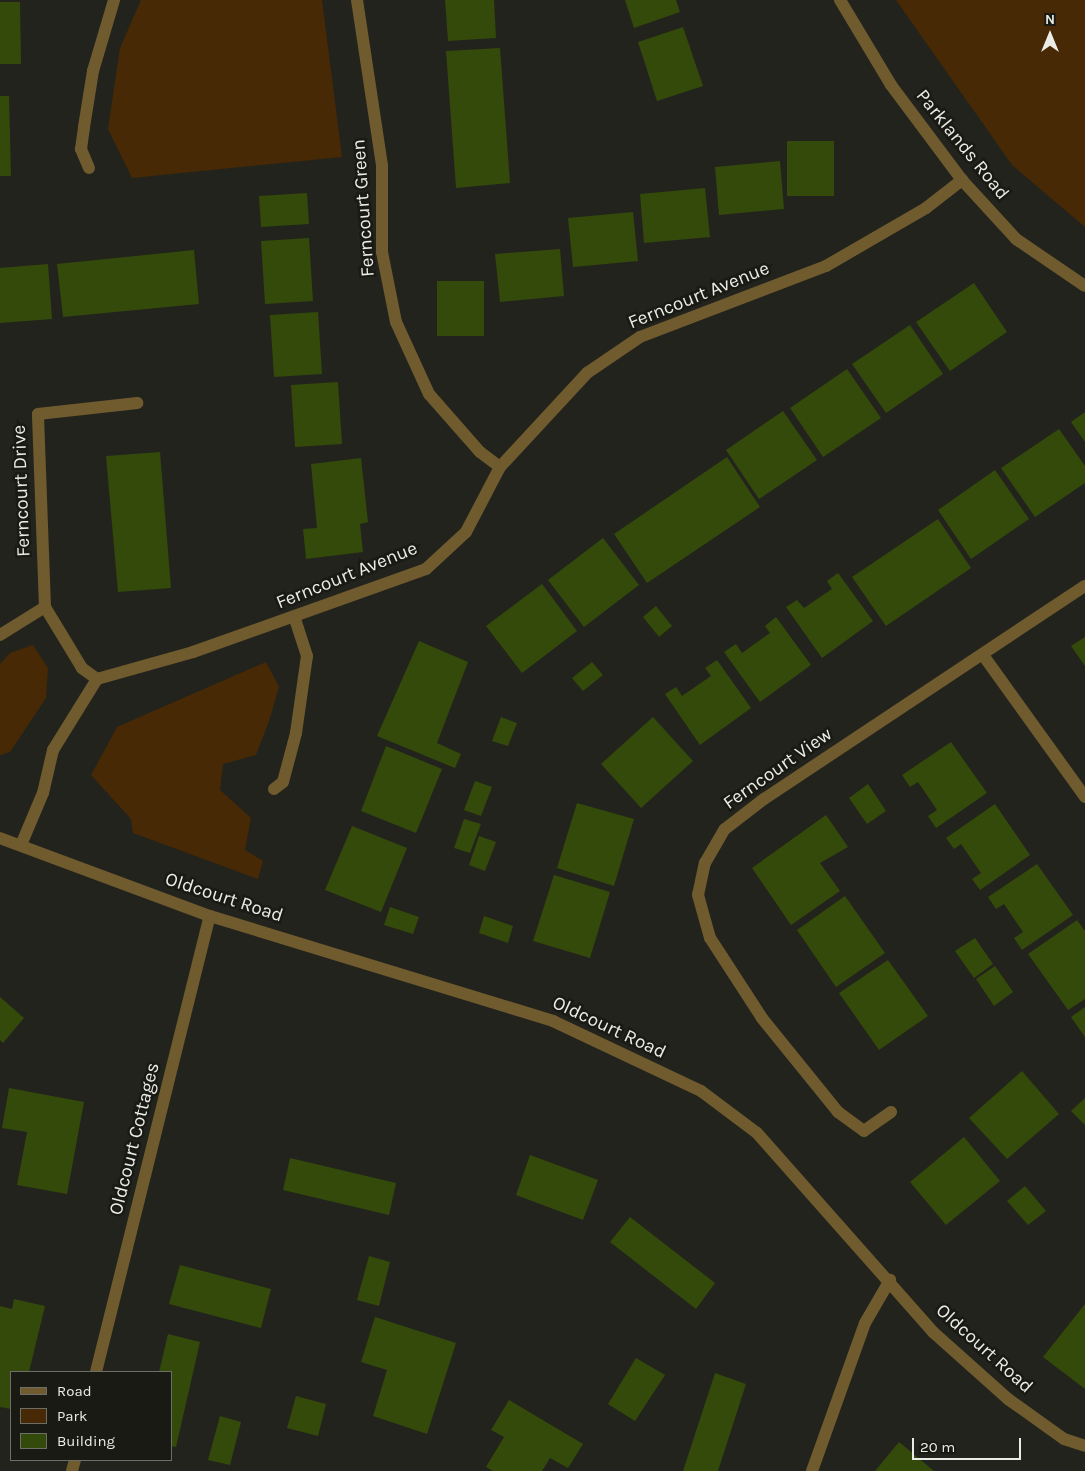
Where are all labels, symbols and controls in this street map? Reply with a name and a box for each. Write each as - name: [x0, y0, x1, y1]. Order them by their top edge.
- north arrow: [1025, 10, 1075, 60]
- text: N: [1045, 11, 1055, 28]
- street label: Parklands Road: [911, 85, 1013, 205]
- street label: Ferncourt Green: [348, 138, 380, 278]
- street label: Ferncourt Avenue: [625, 257, 773, 335]
- street label: Ferncourt Drive: [8, 425, 36, 557]
- street label: Ferncourt Avenue: [273, 537, 421, 615]
- street label: Ferncourt View: [719, 723, 837, 815]
- street label: Oldcourt Road: [162, 868, 286, 928]
- street label: Oldcourt Road: [549, 992, 669, 1064]
- street label: Oldcourt Cottages: [105, 1060, 165, 1218]
- street label: Oldcourt Road: [931, 1299, 1037, 1399]
- legend: [10, 1371, 172, 1461]
- text: Road: [57, 1382, 92, 1400]
- text: Park: [57, 1407, 87, 1425]
- scale bar: [915, 1428, 1024, 1460]
- text: Building: [57, 1432, 115, 1450]
- text: 20 m: [920, 1438, 955, 1456]

